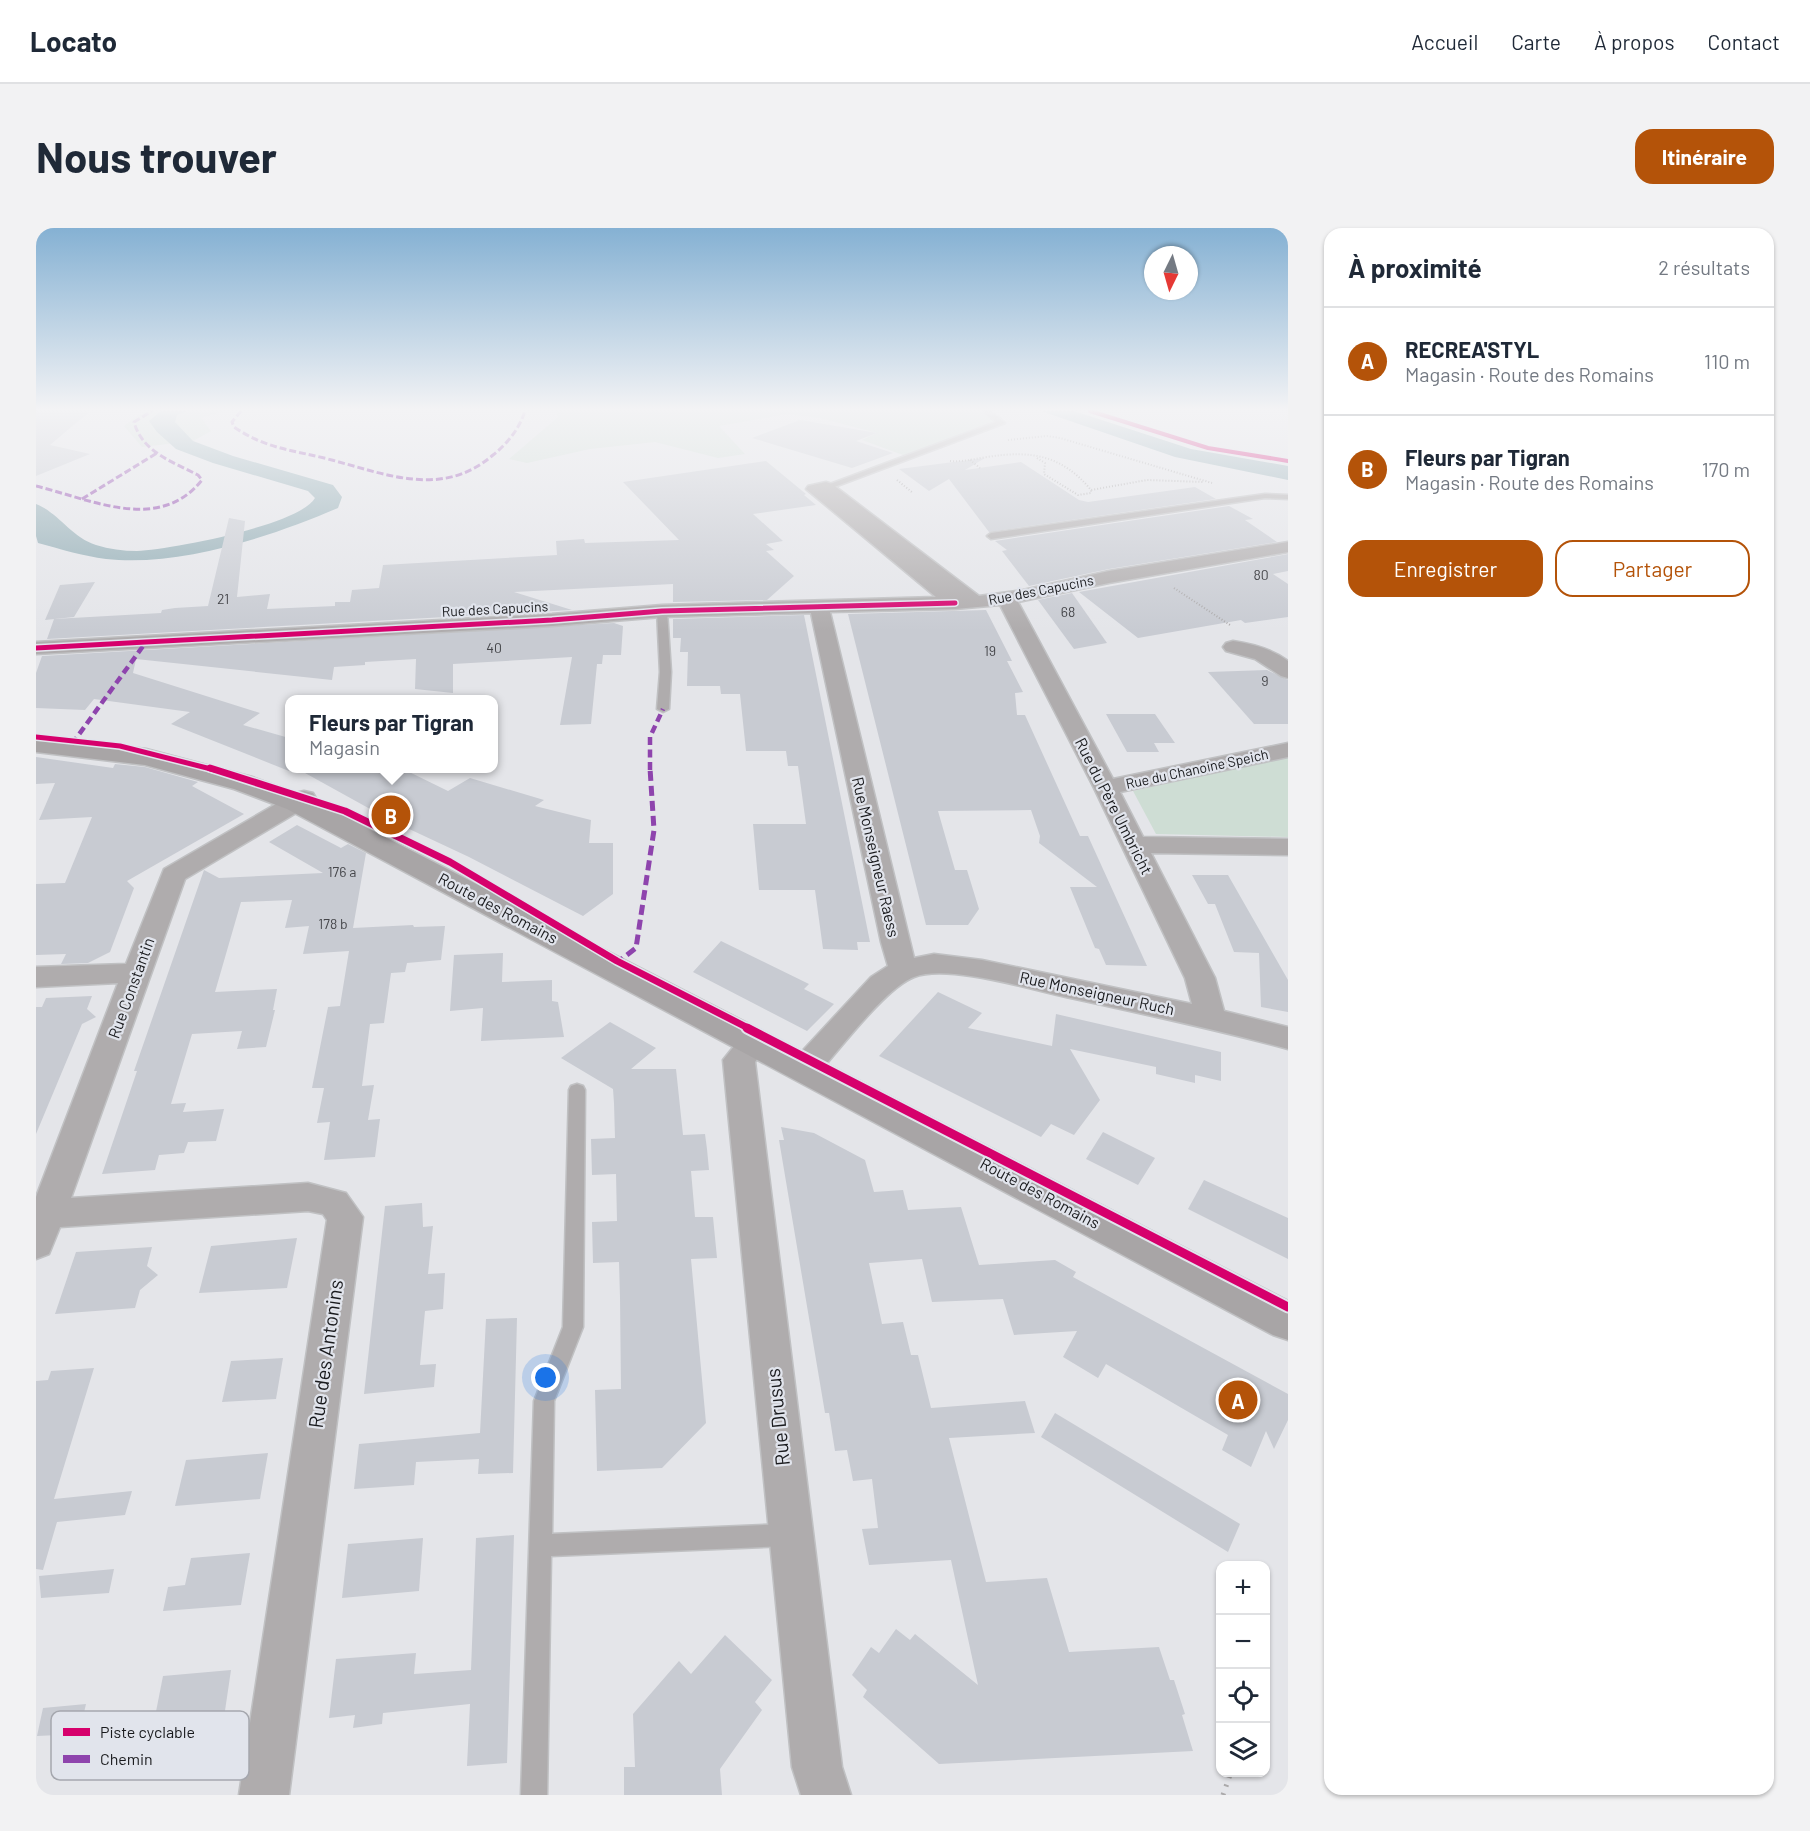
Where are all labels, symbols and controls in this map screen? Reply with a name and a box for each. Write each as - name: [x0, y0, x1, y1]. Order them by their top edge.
- text: Locato: [30, 24, 117, 58]
- text: Accueil: [1411, 29, 1478, 54]
- text: Carte: [1511, 29, 1561, 54]
- text: À propos: [1594, 29, 1675, 54]
- text: Contact: [1708, 29, 1780, 54]
- button: Itinéraire: [1635, 129, 1774, 184]
- text: Nous trouver: [36, 131, 277, 181]
- north arrow: [1144, 246, 1198, 300]
- text: À proximité: [1348, 252, 1482, 283]
- text: 2 résultats: [1658, 255, 1750, 279]
- text: RECREA'STYL: [1405, 336, 1539, 362]
- text: A: [1361, 349, 1374, 373]
- text: 110 m: [1704, 349, 1750, 373]
- text: Magasin · Route des Romains: [1405, 362, 1654, 386]
- text: Fleurs par Tigran: [1405, 444, 1570, 470]
- text: B: [1361, 457, 1374, 481]
- text: 170 m: [1702, 457, 1750, 481]
- text: Magasin · Route des Romains: [1405, 470, 1654, 494]
- button: Enregistrer: [1348, 540, 1543, 597]
- button: Partager: [1555, 540, 1750, 597]
- house number: 80: [1253, 566, 1269, 583]
- street label: Rue des Capucins: [987, 571, 1095, 608]
- house number: 21: [217, 590, 229, 607]
- street label: Rue des Capucins: [441, 597, 549, 620]
- house number: 68: [1061, 603, 1075, 620]
- house number: 40: [486, 639, 502, 656]
- house number: 19: [984, 642, 996, 659]
- house number: 9: [1261, 672, 1269, 689]
- popup: [285, 695, 498, 773]
- text: Fleurs par Tigran: [309, 709, 474, 735]
- street label: Rue du Père Umbricht: [1072, 734, 1157, 877]
- text: Magasin: [309, 735, 380, 759]
- street label: Rue du Chanoine Speich: [1124, 745, 1270, 792]
- street label: Rue Monseigneur Raess: [849, 775, 904, 939]
- pin: B: [372, 792, 410, 838]
- house number: 176 a: [328, 863, 356, 880]
- street label: Route des Romains: [435, 868, 561, 947]
- house number: 178 b: [318, 915, 348, 932]
- street label: Rue Constantin: [103, 935, 158, 1041]
- street label: Rue Monseigneur Ruch: [1018, 967, 1176, 1018]
- street label: Route des Romains: [977, 1153, 1103, 1232]
- street label: Rue des Antonins: [303, 1278, 347, 1430]
- your location: [531, 1363, 560, 1392]
- street label: Rue Drusus: [760, 1367, 794, 1467]
- pin: A: [1218, 1378, 1258, 1422]
- map controls: [1216, 1561, 1270, 1777]
- button: +: [1216, 1561, 1270, 1615]
- button: −: [1216, 1615, 1270, 1669]
- button: locate: [1216, 1669, 1270, 1723]
- legend: [51, 1711, 249, 1780]
- text: Piste cyclable: [100, 1722, 195, 1741]
- button: layers: [1216, 1723, 1270, 1777]
- text: Chemin: [100, 1749, 153, 1768]

